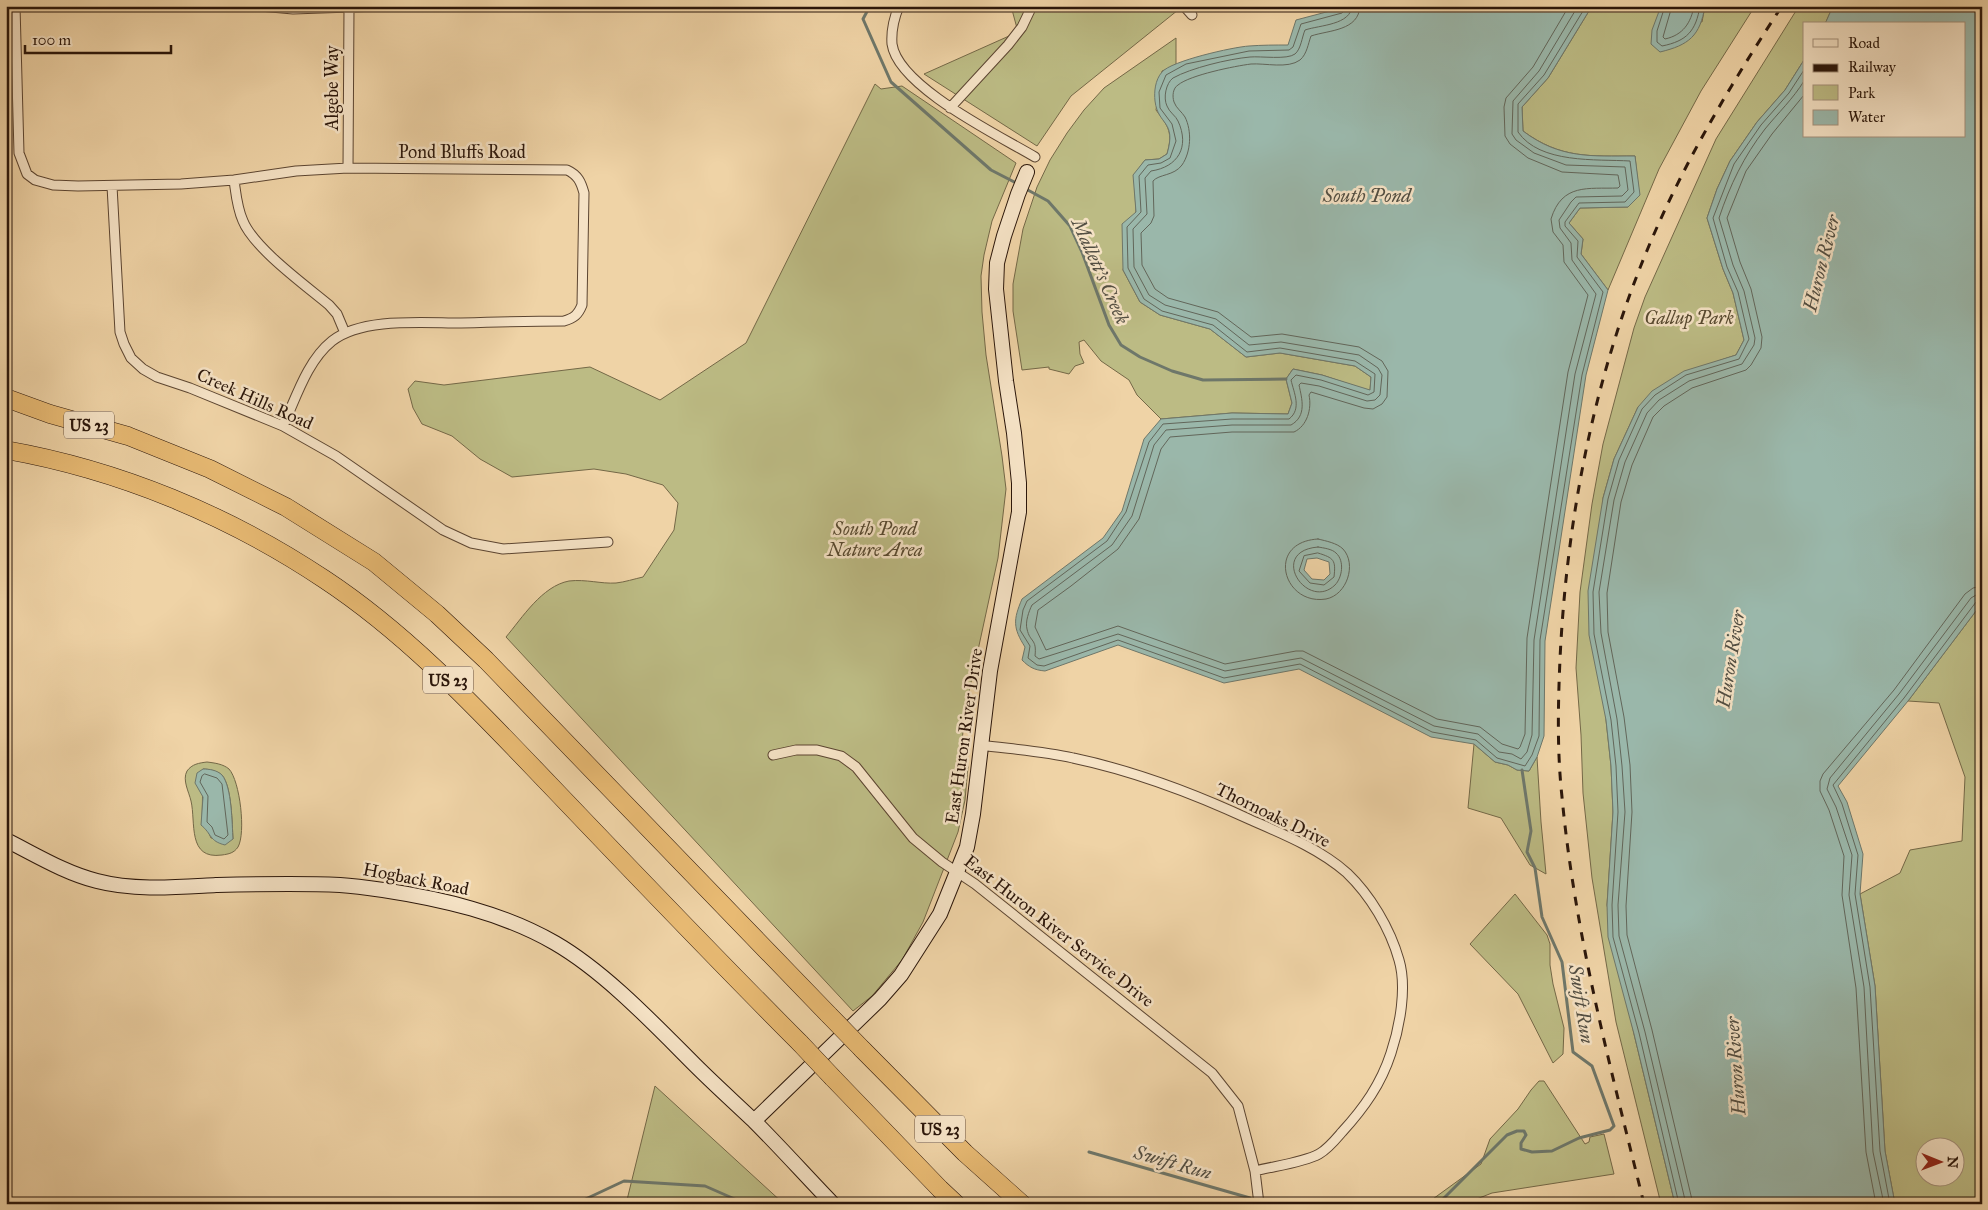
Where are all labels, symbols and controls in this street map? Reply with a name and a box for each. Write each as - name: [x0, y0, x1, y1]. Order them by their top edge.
- scale bar: [25, 22, 171, 54]
- legend: [1803, 22, 1966, 138]
- text: 100 m: [32, 31, 72, 49]
- text: Road: [1848, 34, 1880, 52]
- street label: Algebe Way: [321, 45, 344, 132]
- text: Railway: [1848, 58, 1897, 76]
- text: Park: [1848, 84, 1875, 102]
- text: Water: [1848, 108, 1885, 126]
- street label: Pond Bluffs Road: [398, 141, 526, 163]
- water label: South Pond: [1322, 184, 1412, 207]
- water label: Huron River: [1798, 211, 1845, 315]
- water label: Mallett's Creek: [1066, 213, 1134, 328]
- park label: Gallup Park: [1644, 307, 1734, 330]
- street label: Creek Hills Road: [193, 364, 317, 434]
- road number: US 23: [64, 412, 114, 438]
- park label: South Pond Nature Area: [826, 518, 923, 561]
- water label: Huron River: [1711, 608, 1750, 711]
- street label: East Huron River Drive: [941, 647, 987, 825]
- road number: US 23: [423, 666, 473, 694]
- street label: Thornoaks Drive: [1212, 778, 1334, 852]
- street label: East Huron River Service Drive: [960, 850, 1158, 1012]
- street label: Hogback Road: [361, 858, 471, 901]
- water label: Swift Run: [1564, 962, 1599, 1045]
- water label: Huron River: [1721, 1015, 1750, 1117]
- road number: US 23: [915, 1116, 965, 1142]
- north arrow: [1916, 1138, 1966, 1188]
- water label: Swift Run: [1130, 1140, 1214, 1185]
- text: N: [1944, 1156, 1961, 1168]

